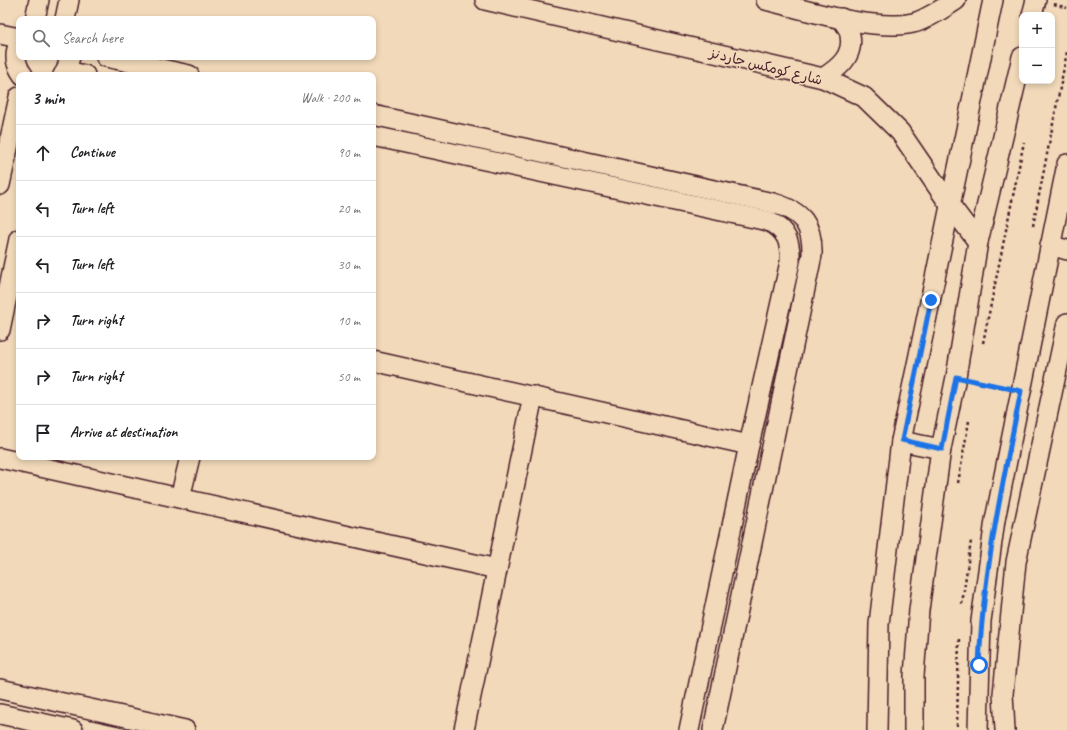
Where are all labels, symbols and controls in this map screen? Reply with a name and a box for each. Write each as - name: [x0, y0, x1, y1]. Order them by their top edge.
- map controls: [1019, 12, 1055, 84]
- button: +: [1019, 12, 1055, 48]
- search box: [16, 16, 376, 60]
- icon: search: [30, 27, 52, 49]
- text: Search here: [62, 29, 123, 48]
- street label: شارع كومكس جاردنز: [706, 44, 824, 90]
- button: −: [1019, 48, 1055, 84]
- text: 3 min: [32, 88, 65, 109]
- text: Walk · 200 m: [301, 90, 360, 106]
- icon: ahead: [32, 142, 54, 164]
- text: Continue: [70, 143, 115, 162]
- text: 90 m: [338, 145, 360, 161]
- icon: left: [32, 198, 54, 220]
- text: Turn left: [70, 199, 113, 218]
- text: 20 m: [338, 201, 360, 217]
- icon: left: [32, 254, 54, 276]
- text: Turn left: [70, 255, 113, 274]
- text: 30 m: [338, 257, 360, 273]
- route end: [922, 291, 940, 309]
- icon: right: [32, 310, 54, 332]
- text: Turn right: [70, 311, 123, 330]
- text: 10 m: [338, 313, 360, 329]
- icon: right: [32, 366, 54, 388]
- text: Turn right: [70, 367, 123, 386]
- text: 50 m: [338, 369, 360, 385]
- icon: arrive: [32, 422, 54, 444]
- text: Arrive at destination: [70, 423, 177, 442]
- route start: [970, 656, 988, 674]

